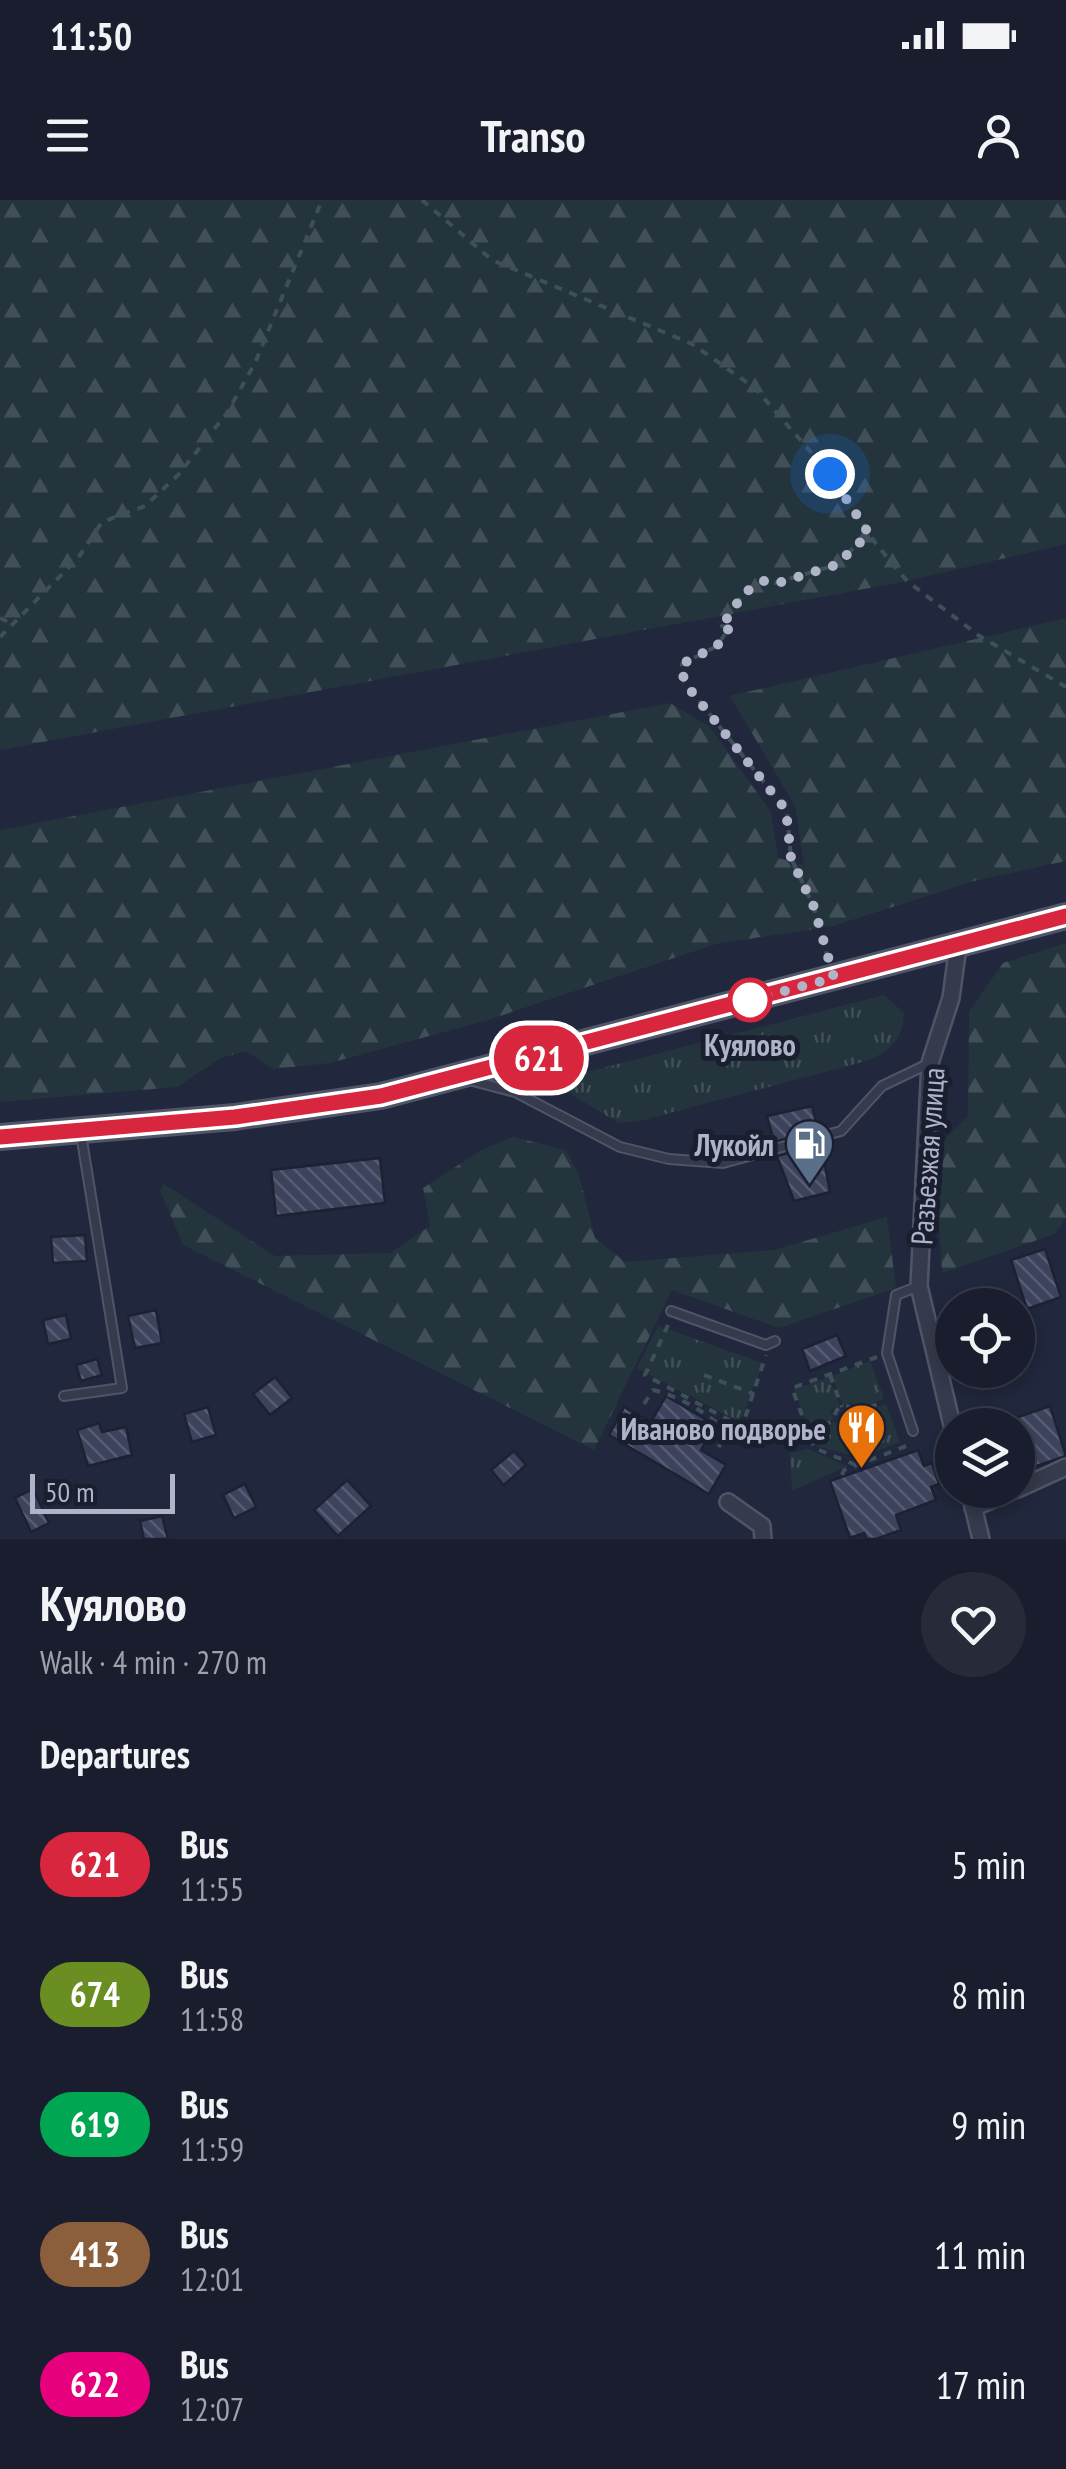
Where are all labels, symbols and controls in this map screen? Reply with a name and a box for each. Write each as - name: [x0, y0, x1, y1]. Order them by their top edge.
- text: 11:50: [50, 11, 132, 60]
- text: Transo: [480, 106, 586, 164]
- icon: menu: [40, 108, 95, 163]
- icon: person: [971, 108, 1026, 163]
- your location: [805, 449, 855, 499]
- marker: Куялово: [729, 979, 771, 1021]
- place label: Куялово: [704, 1025, 796, 1064]
- line badge: 621: [482, 1026, 596, 1090]
- text: 621: [514, 1035, 564, 1081]
- street label: Разъезжая улица: [901, 1066, 953, 1246]
- fuel station icon: Лукойл: [783, 1118, 835, 1186]
- place label: Лукойл: [694, 1125, 774, 1164]
- map controls: [935, 1288, 1035, 1508]
- button: locate: [935, 1288, 1035, 1388]
- restaurant icon: Иваново подворье: [835, 1402, 887, 1470]
- button: layers: [935, 1408, 1035, 1508]
- place label: Иваново подворье: [621, 1409, 826, 1448]
- scale bar: [30, 1469, 175, 1514]
- text: 50 m: [45, 1473, 94, 1510]
- text: Куялово: [40, 1572, 187, 1634]
- button: heart: [921, 1572, 1026, 1677]
- text: Walk · 4 min · 270 m: [40, 1641, 267, 1683]
- text: Departures: [40, 1729, 190, 1778]
- text: Bus: [180, 1819, 229, 1868]
- text: 5 min: [951, 1840, 1026, 1889]
- text: 621: [70, 1841, 120, 1887]
- text: 11:55: [180, 1868, 244, 1910]
- text: Bus: [180, 1949, 229, 1998]
- text: 8 min: [951, 1970, 1026, 2019]
- text: 674: [70, 1971, 120, 2017]
- text: 11:58: [180, 1998, 244, 2040]
- text: Bus: [180, 2079, 229, 2128]
- text: 9 min: [951, 2100, 1026, 2149]
- text: 619: [70, 2101, 120, 2147]
- text: 11:59: [180, 2128, 244, 2170]
- text: Bus: [180, 2209, 229, 2258]
- text: 11 min: [934, 2230, 1026, 2279]
- text: 413: [70, 2231, 120, 2277]
- text: 12:01: [180, 2258, 244, 2300]
- text: Bus: [180, 2339, 229, 2388]
- text: 17 min: [936, 2360, 1026, 2409]
- text: 622: [70, 2361, 120, 2407]
- text: 12:07: [180, 2388, 244, 2430]

